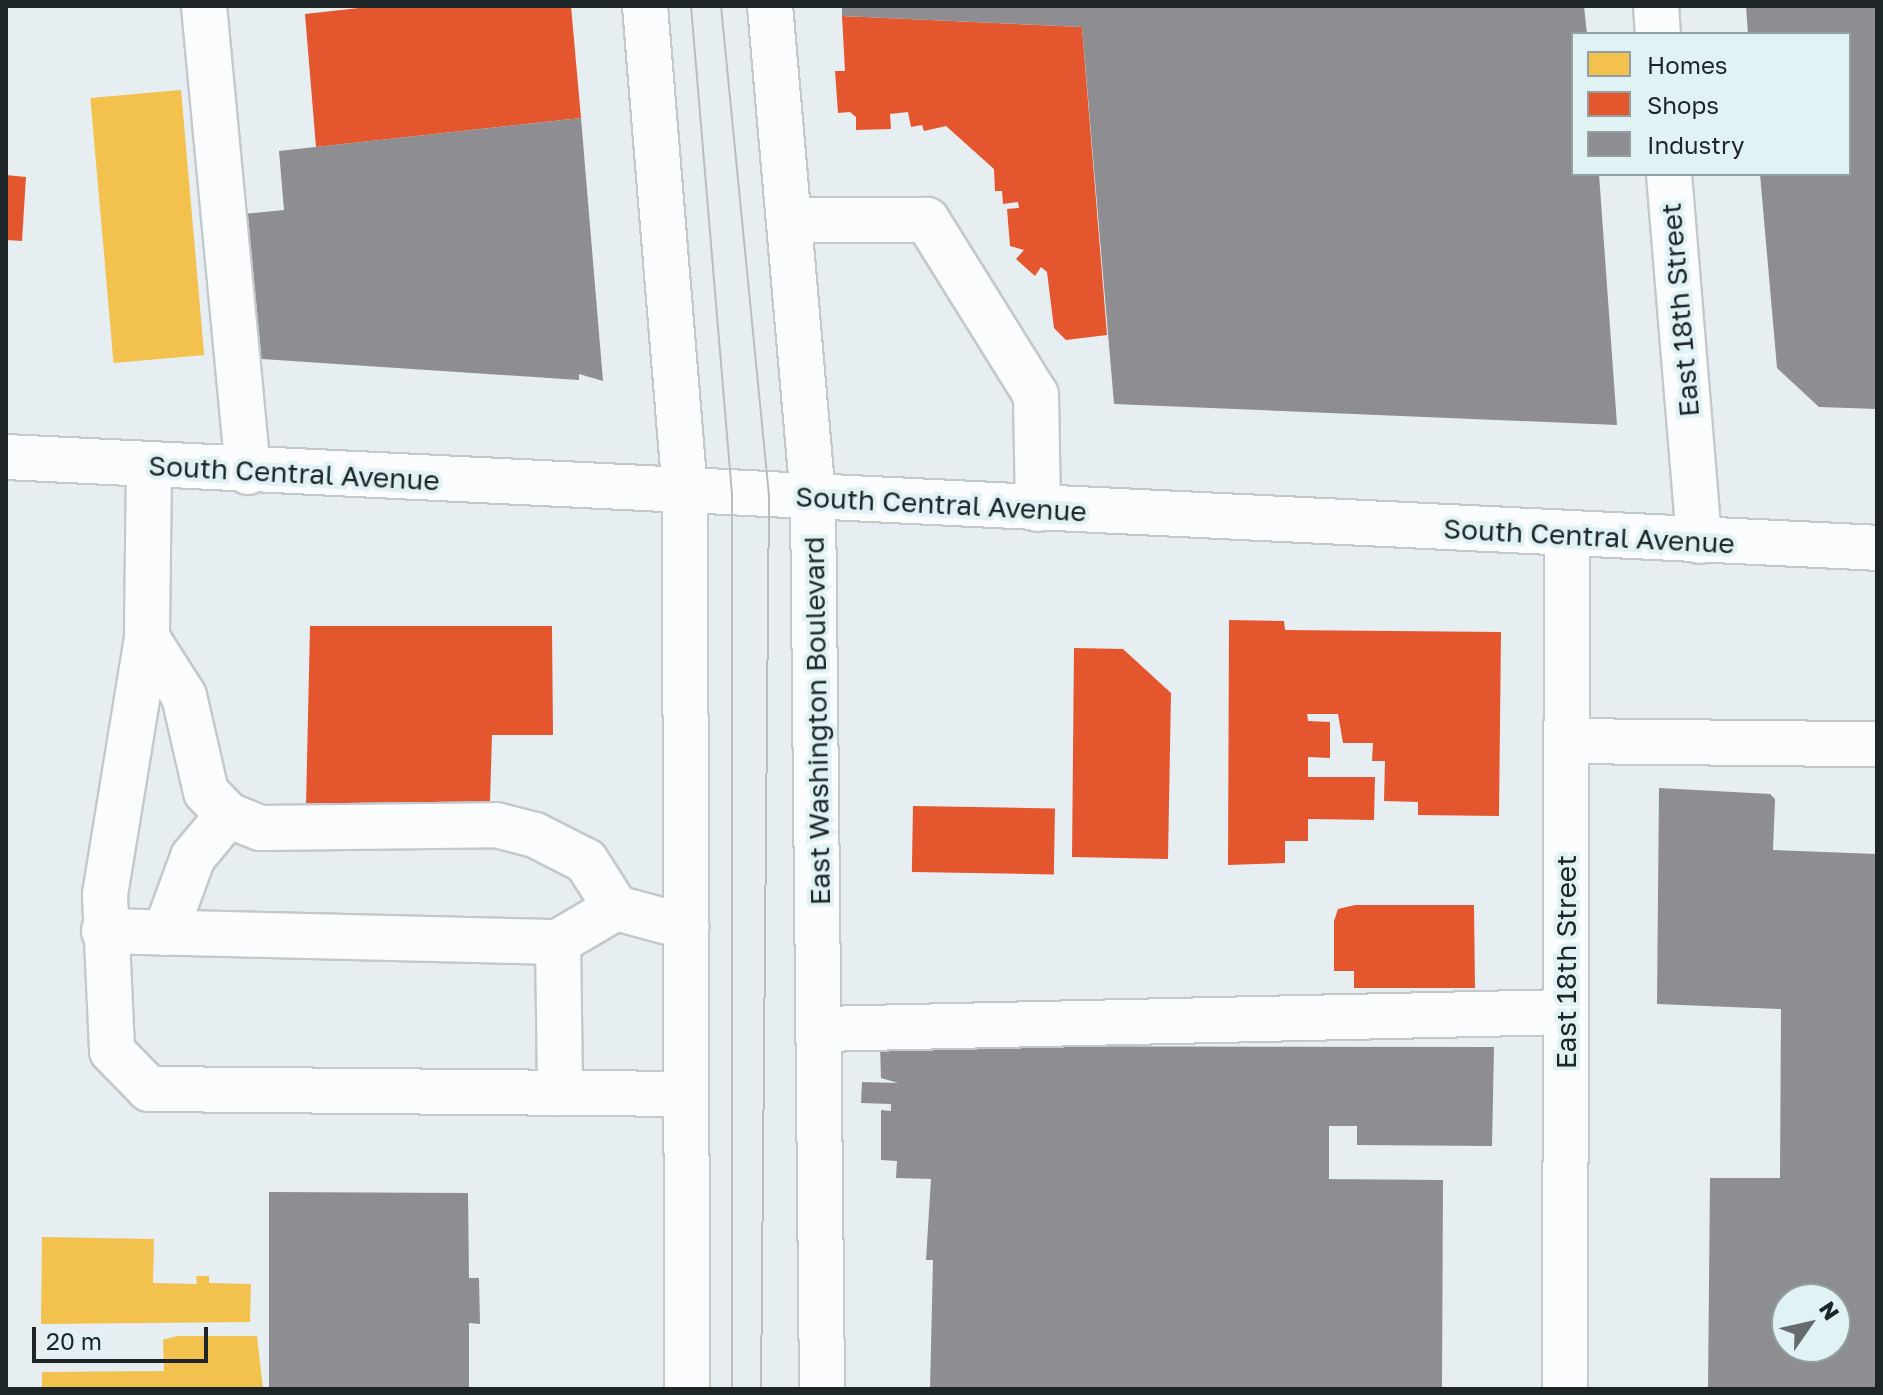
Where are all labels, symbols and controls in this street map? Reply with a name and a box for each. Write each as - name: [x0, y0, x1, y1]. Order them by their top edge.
- legend: [1571, 32, 1851, 176]
- text: Homes: [1647, 50, 1728, 79]
- text: Shops: [1647, 90, 1719, 119]
- text: Industry: [1647, 130, 1744, 159]
- street label: East 18th Street: [1654, 202, 1706, 418]
- street label: South Central Avenue: [147, 449, 441, 497]
- street label: South Central Avenue: [794, 480, 1088, 528]
- street label: South Central Avenue: [1442, 512, 1736, 560]
- street label: East Washington Boulevard: [797, 536, 837, 906]
- street label: East 18th Street: [1549, 855, 1583, 1069]
- north arrow: [1771, 1283, 1851, 1363]
- text: N: [1814, 1296, 1846, 1325]
- scale bar: [36, 1311, 212, 1361]
- text: 20 m: [46, 1326, 102, 1355]

